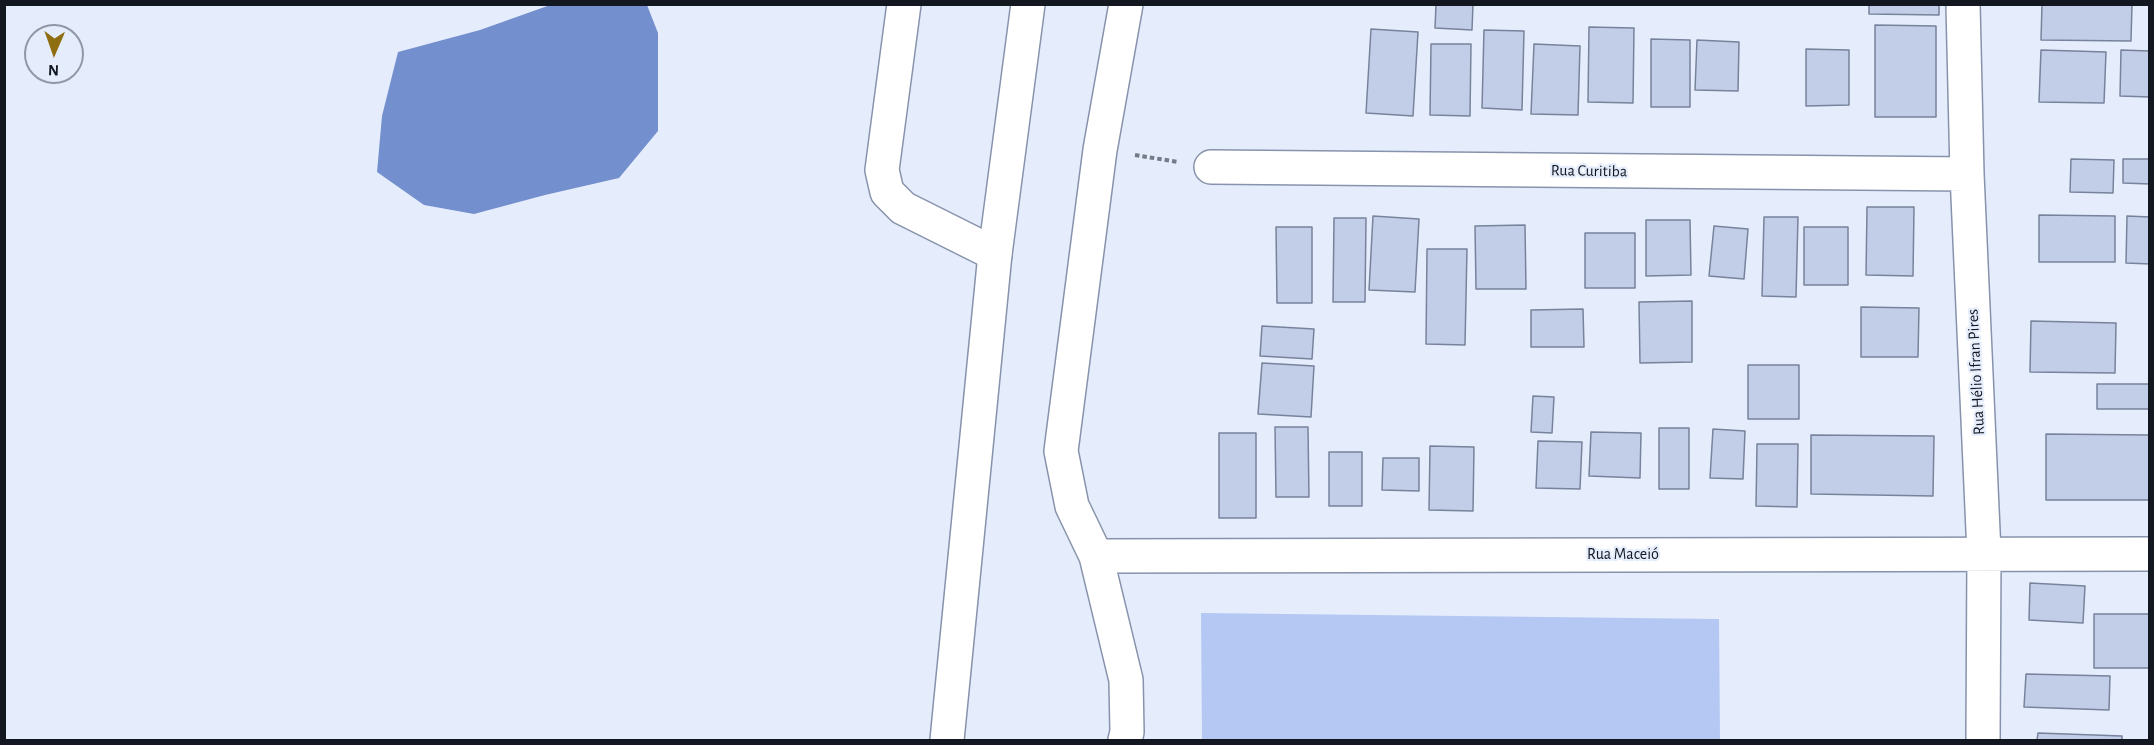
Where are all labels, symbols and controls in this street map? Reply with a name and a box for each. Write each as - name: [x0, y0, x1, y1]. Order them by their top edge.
- north arrow: [24, 24, 84, 84]
- text: N: [48, 62, 59, 78]
- street label: Rua Curitiba: [1551, 161, 1627, 181]
- street label: Rua Hélio Ifran Pires: [1963, 309, 1989, 435]
- street label: Rua Maceió: [1587, 544, 1659, 564]

